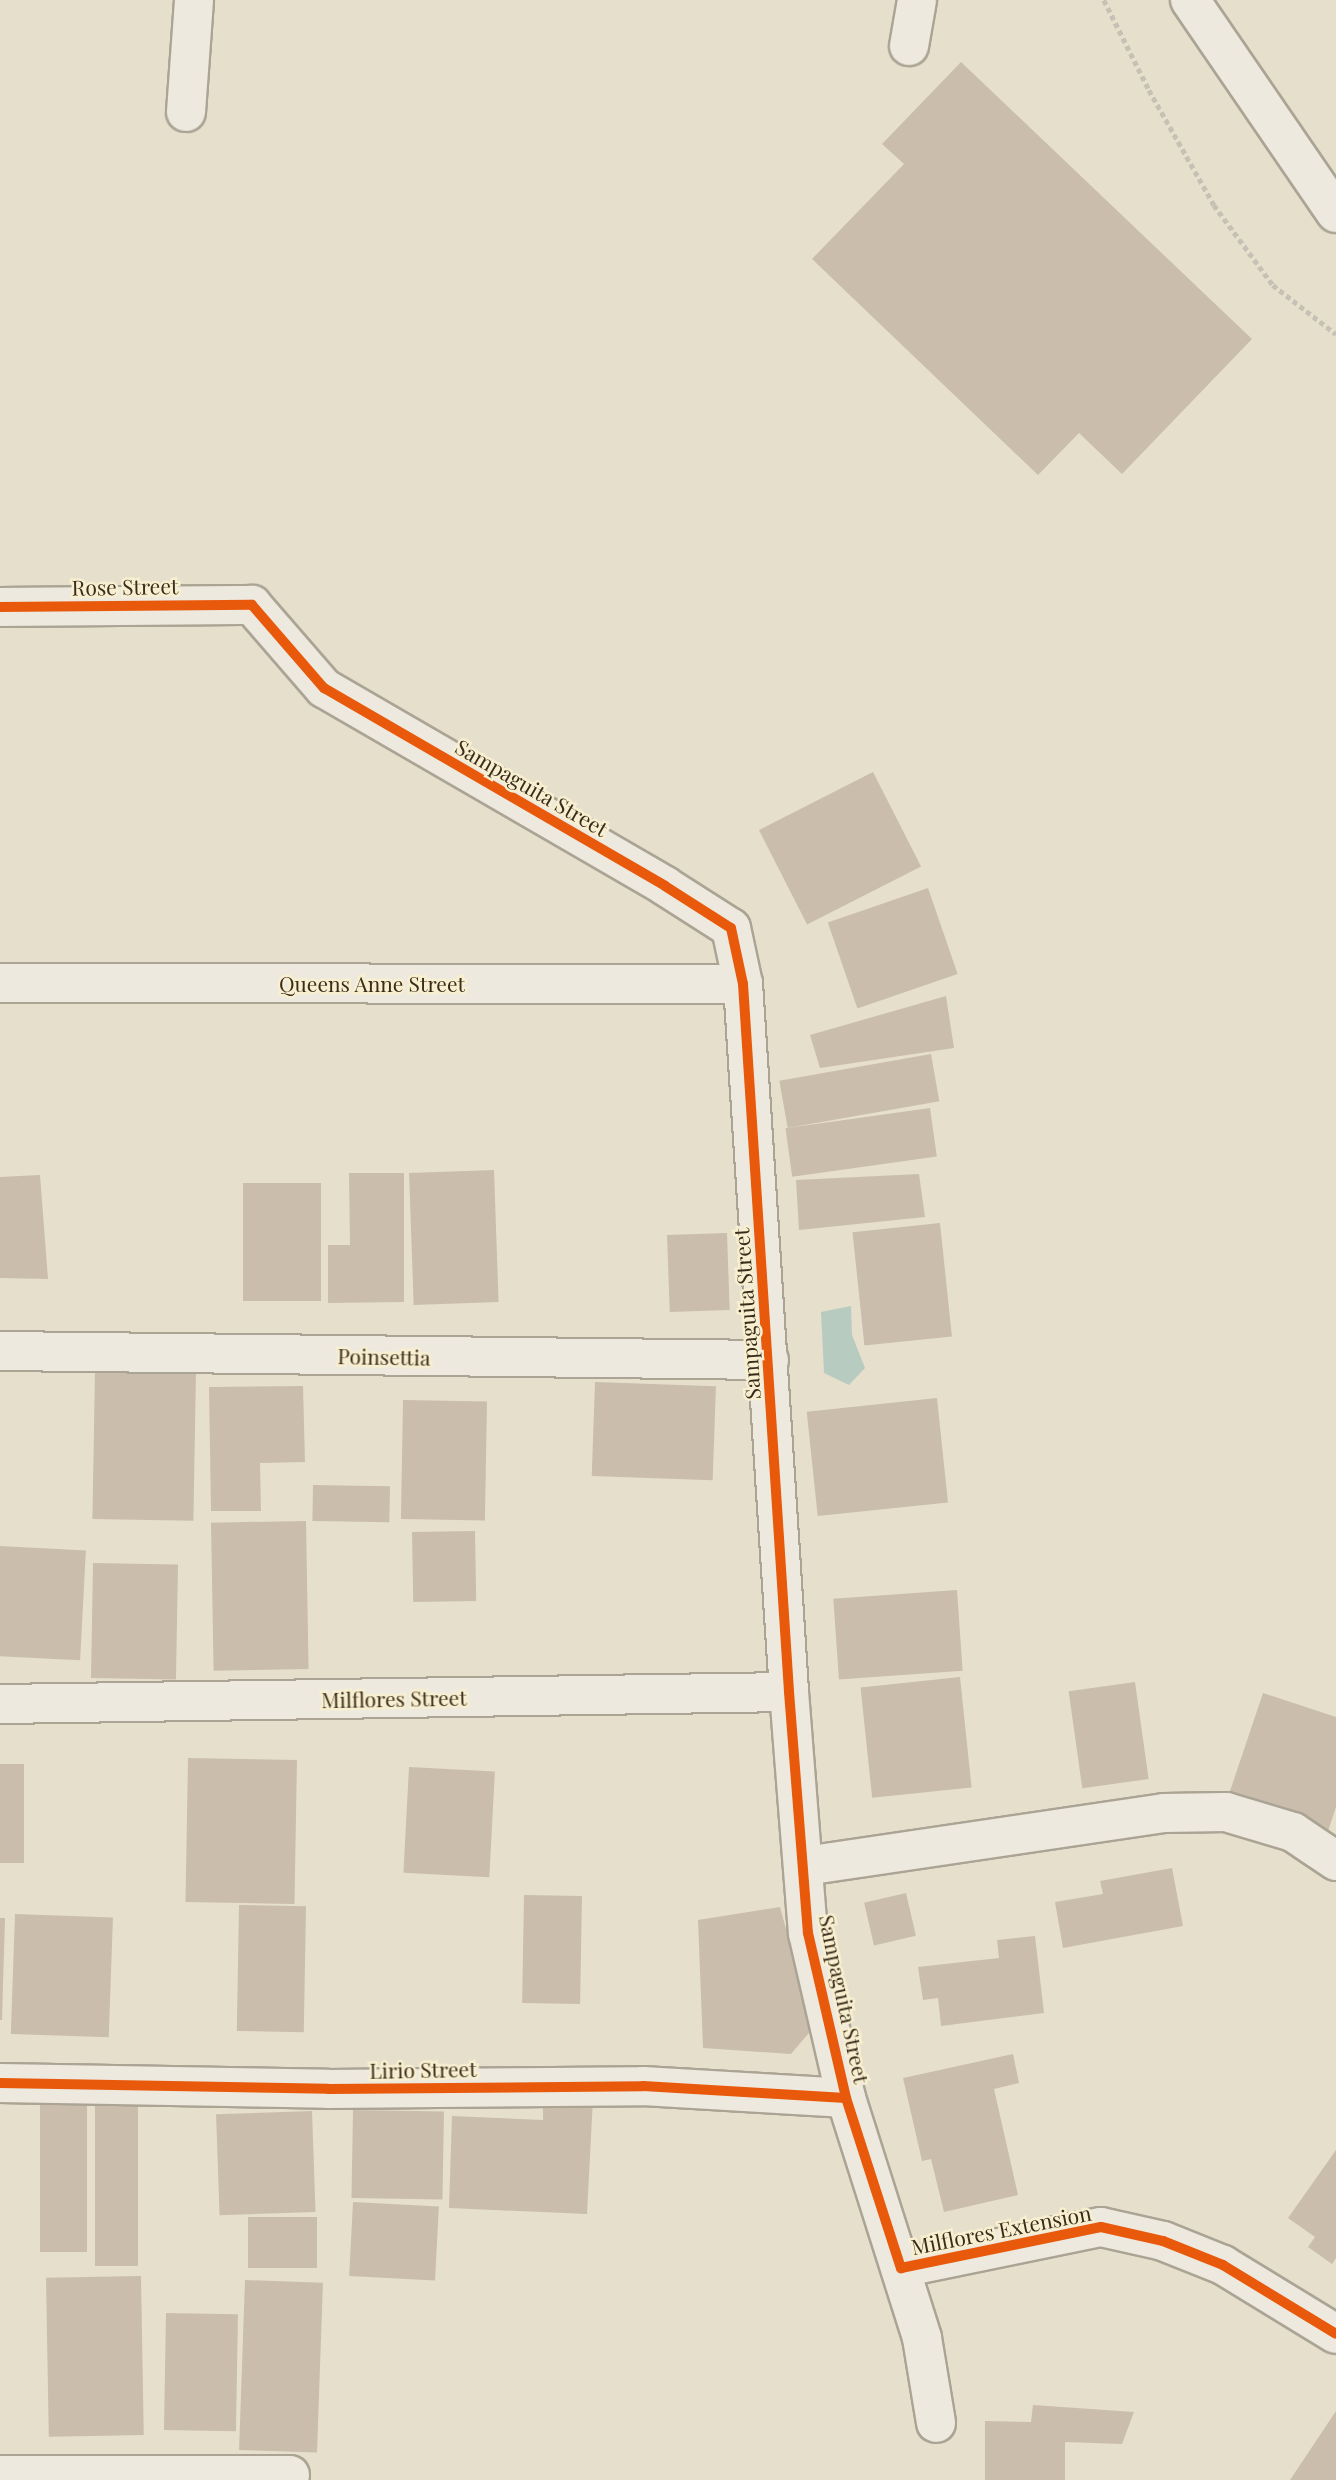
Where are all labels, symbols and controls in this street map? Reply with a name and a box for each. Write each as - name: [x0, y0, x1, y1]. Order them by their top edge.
- street label: Rose Street: [71, 572, 179, 600]
- street label: Sampaguita Street: [451, 733, 613, 841]
- street label: Queens Anne Street: [279, 970, 465, 996]
- street label: Sampaguita Street: [727, 1227, 765, 1401]
- street label: Poinsettia: [337, 1343, 431, 1369]
- street label: Milflores Street: [321, 1684, 467, 1712]
- street label: Sampaguita Street: [815, 1912, 875, 2086]
- street label: Lirio Street: [369, 2055, 477, 2083]
- street label: Milflores Extension: [909, 2199, 1093, 2259]

